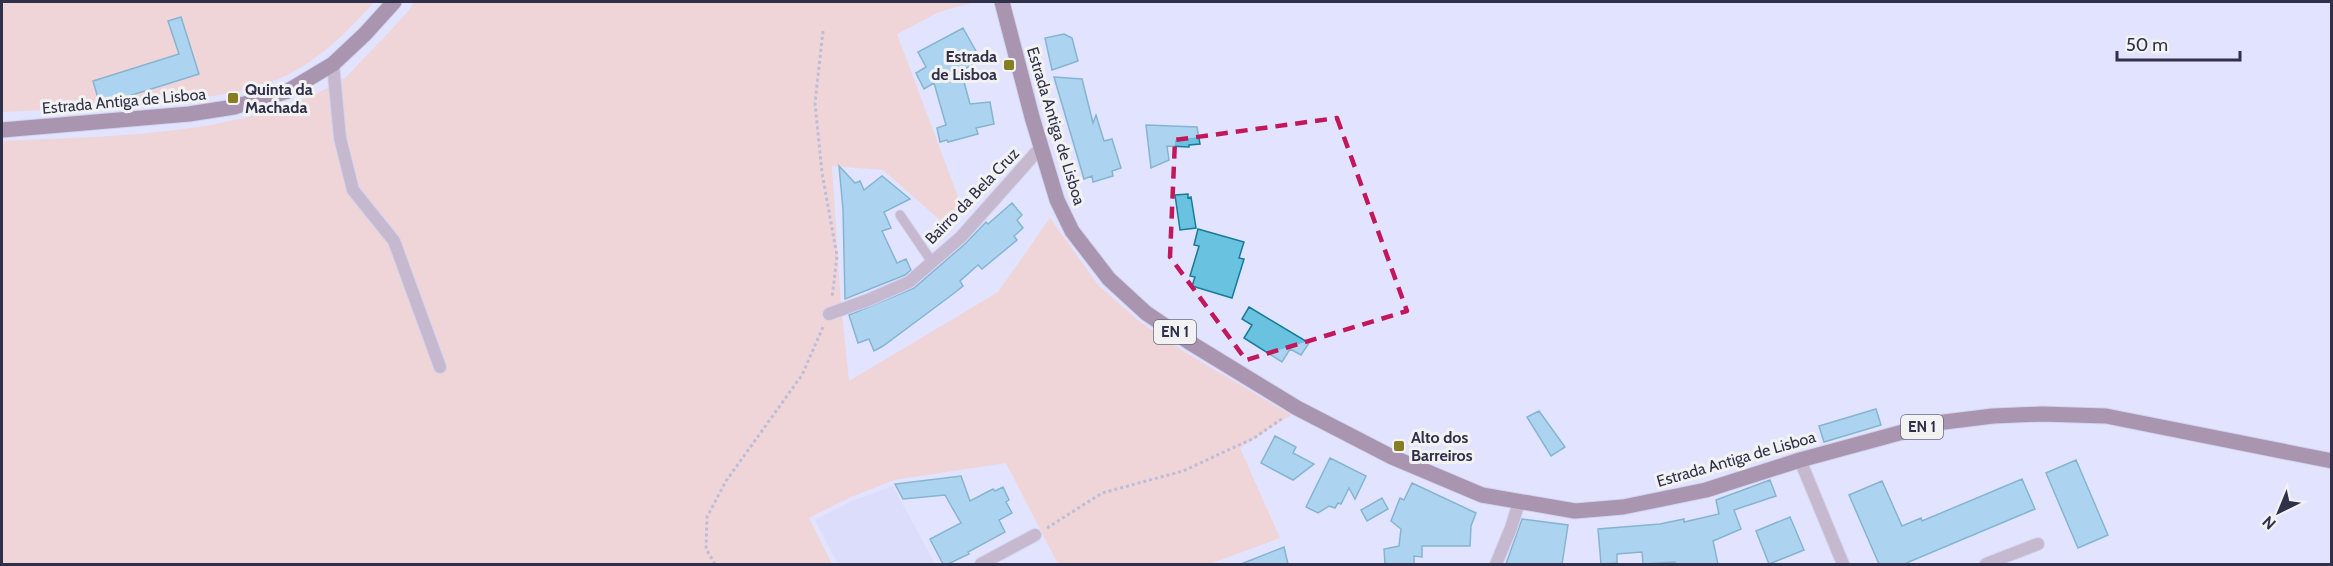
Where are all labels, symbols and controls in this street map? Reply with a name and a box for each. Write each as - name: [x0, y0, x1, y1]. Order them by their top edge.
- scale bar: [2117, 24, 2240, 62]
- text: 50 m: [2126, 34, 2168, 56]
- street label: Estrada Antiga de Lisboa: [1023, 45, 1089, 208]
- place label: Estrada de Lisboa: [931, 47, 997, 84]
- marker: Estrada de Lisboa: [1002, 58, 1016, 72]
- place label: Quinta da Machada: [245, 80, 313, 117]
- street label: Estrada Antiga de Lisboa: [41, 84, 207, 118]
- marker: Quinta da Machada: [226, 91, 240, 105]
- street label: Bairro da Bela Cruz: [921, 144, 1023, 248]
- road number: EN 1: [1154, 320, 1196, 344]
- road number: EN 1: [1901, 415, 1943, 439]
- street label: Estrada Antiga de Lisboa: [1654, 427, 1818, 491]
- place label: Alto dos Barreiros: [1411, 428, 1473, 465]
- marker: Alto dos Barreiros: [1392, 439, 1406, 453]
- north arrow: [2249, 482, 2309, 542]
- text: N: [2258, 512, 2280, 533]

